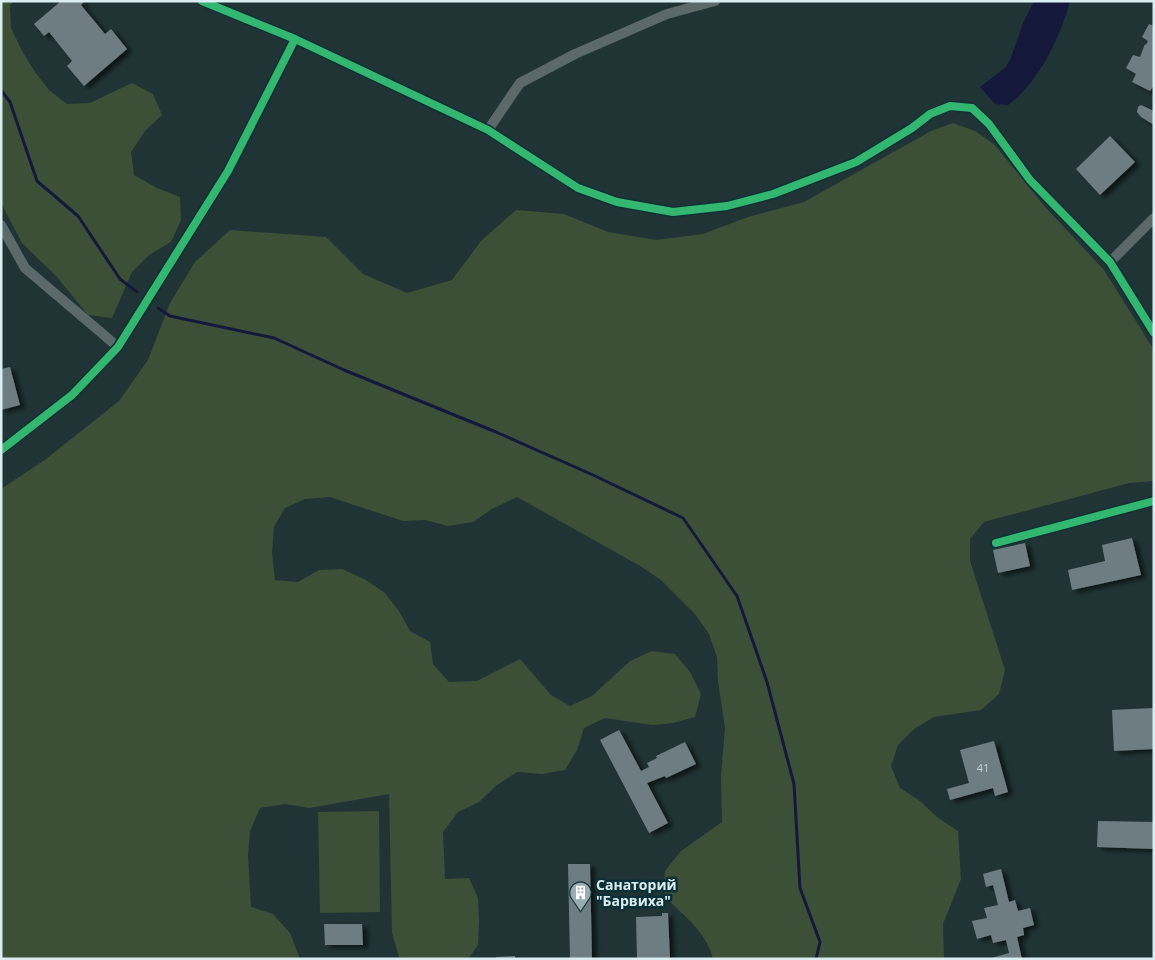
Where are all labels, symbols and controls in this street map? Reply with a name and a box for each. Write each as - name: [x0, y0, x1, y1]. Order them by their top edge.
- house number: 41: [977, 760, 989, 775]
- place label: Санаторий "Барвиха": [596, 875, 677, 910]
- building icon: Санаторий "Барвиха": [568, 880, 592, 911]

